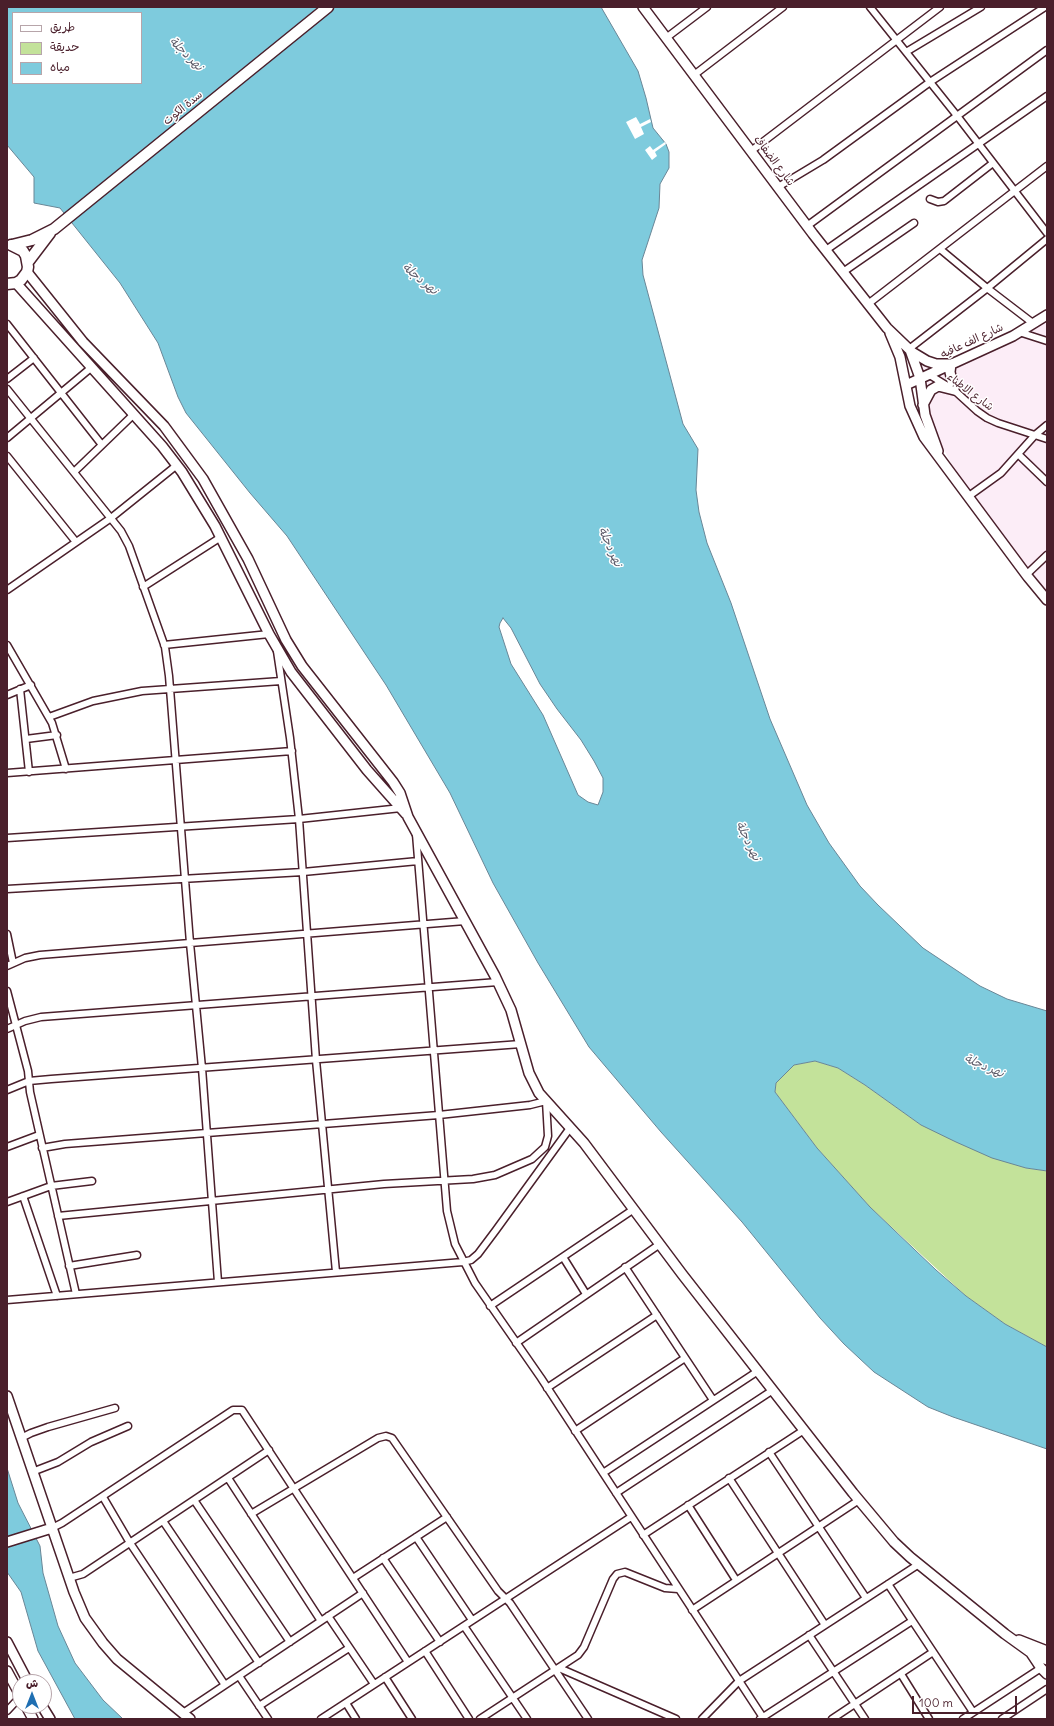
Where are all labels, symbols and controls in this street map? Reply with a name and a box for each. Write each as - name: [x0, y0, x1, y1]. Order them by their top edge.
- legend: [12, 12, 142, 84]
- text: طريق: [50, 19, 75, 34]
- water label: نهر دجلة: [166, 34, 206, 74]
- text: حديقة: [50, 39, 79, 54]
- text: مياه: [50, 59, 70, 74]
- street label: سدة الكوت: [161, 88, 205, 128]
- street label: شارع الضفاف: [751, 133, 797, 189]
- water label: نهر دجلة: [399, 260, 441, 298]
- street label: شارع الف عافيه: [939, 321, 1005, 361]
- street label: شارع الاطباء: [944, 370, 996, 414]
- water label: نهر دجلة: [595, 525, 625, 569]
- water label: نهر دجلة: [732, 819, 764, 863]
- water label: نهر دجلة: [962, 1051, 1006, 1081]
- north arrow: [12, 1674, 52, 1714]
- text: ش: [26, 1676, 38, 1690]
- scale bar: [914, 1688, 1019, 1714]
- text: 100 m: [919, 1695, 953, 1710]

